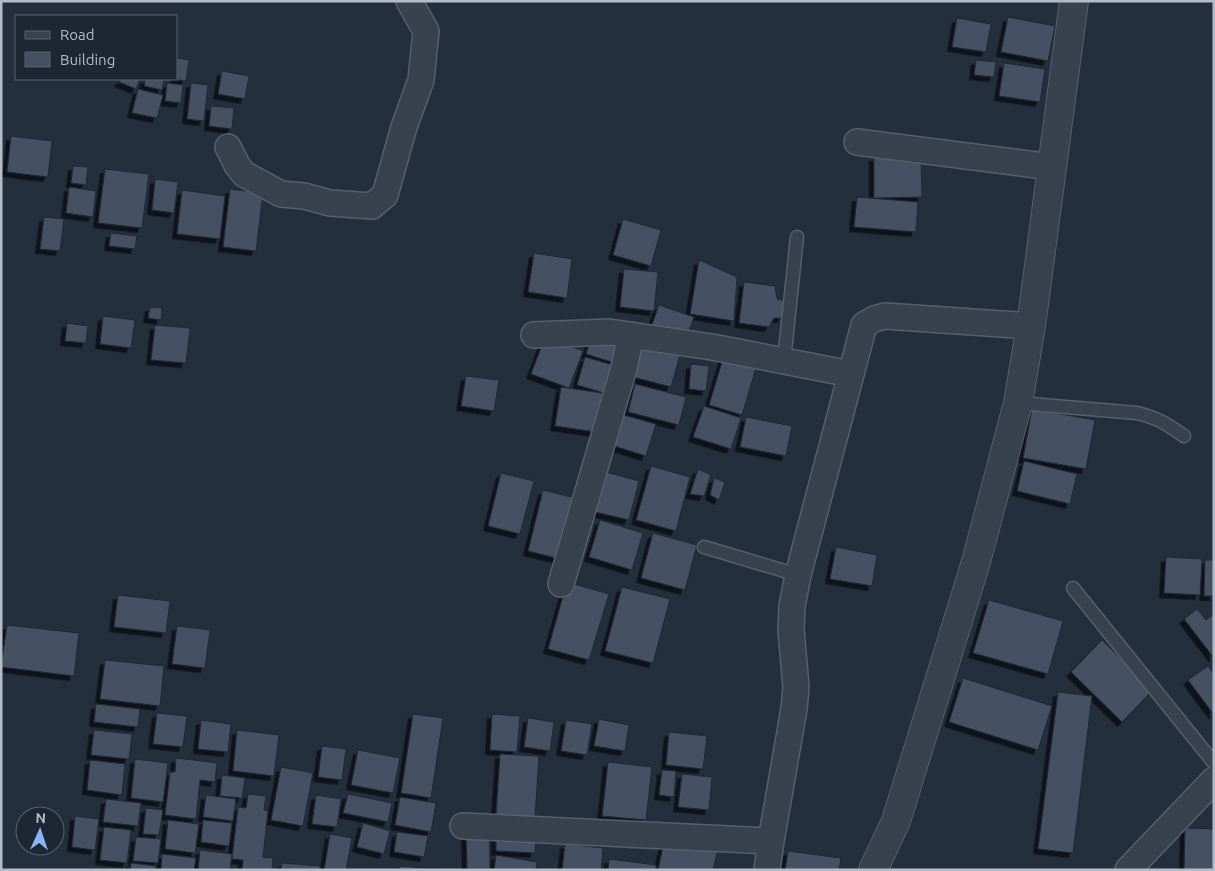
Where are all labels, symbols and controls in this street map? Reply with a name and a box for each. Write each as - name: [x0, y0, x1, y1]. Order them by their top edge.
- legend: [15, 15, 178, 80]
- text: Road: [60, 26, 95, 43]
- text: Building: [60, 51, 115, 68]
- north arrow: [15, 806, 65, 856]
- text: N: [35, 810, 46, 826]

